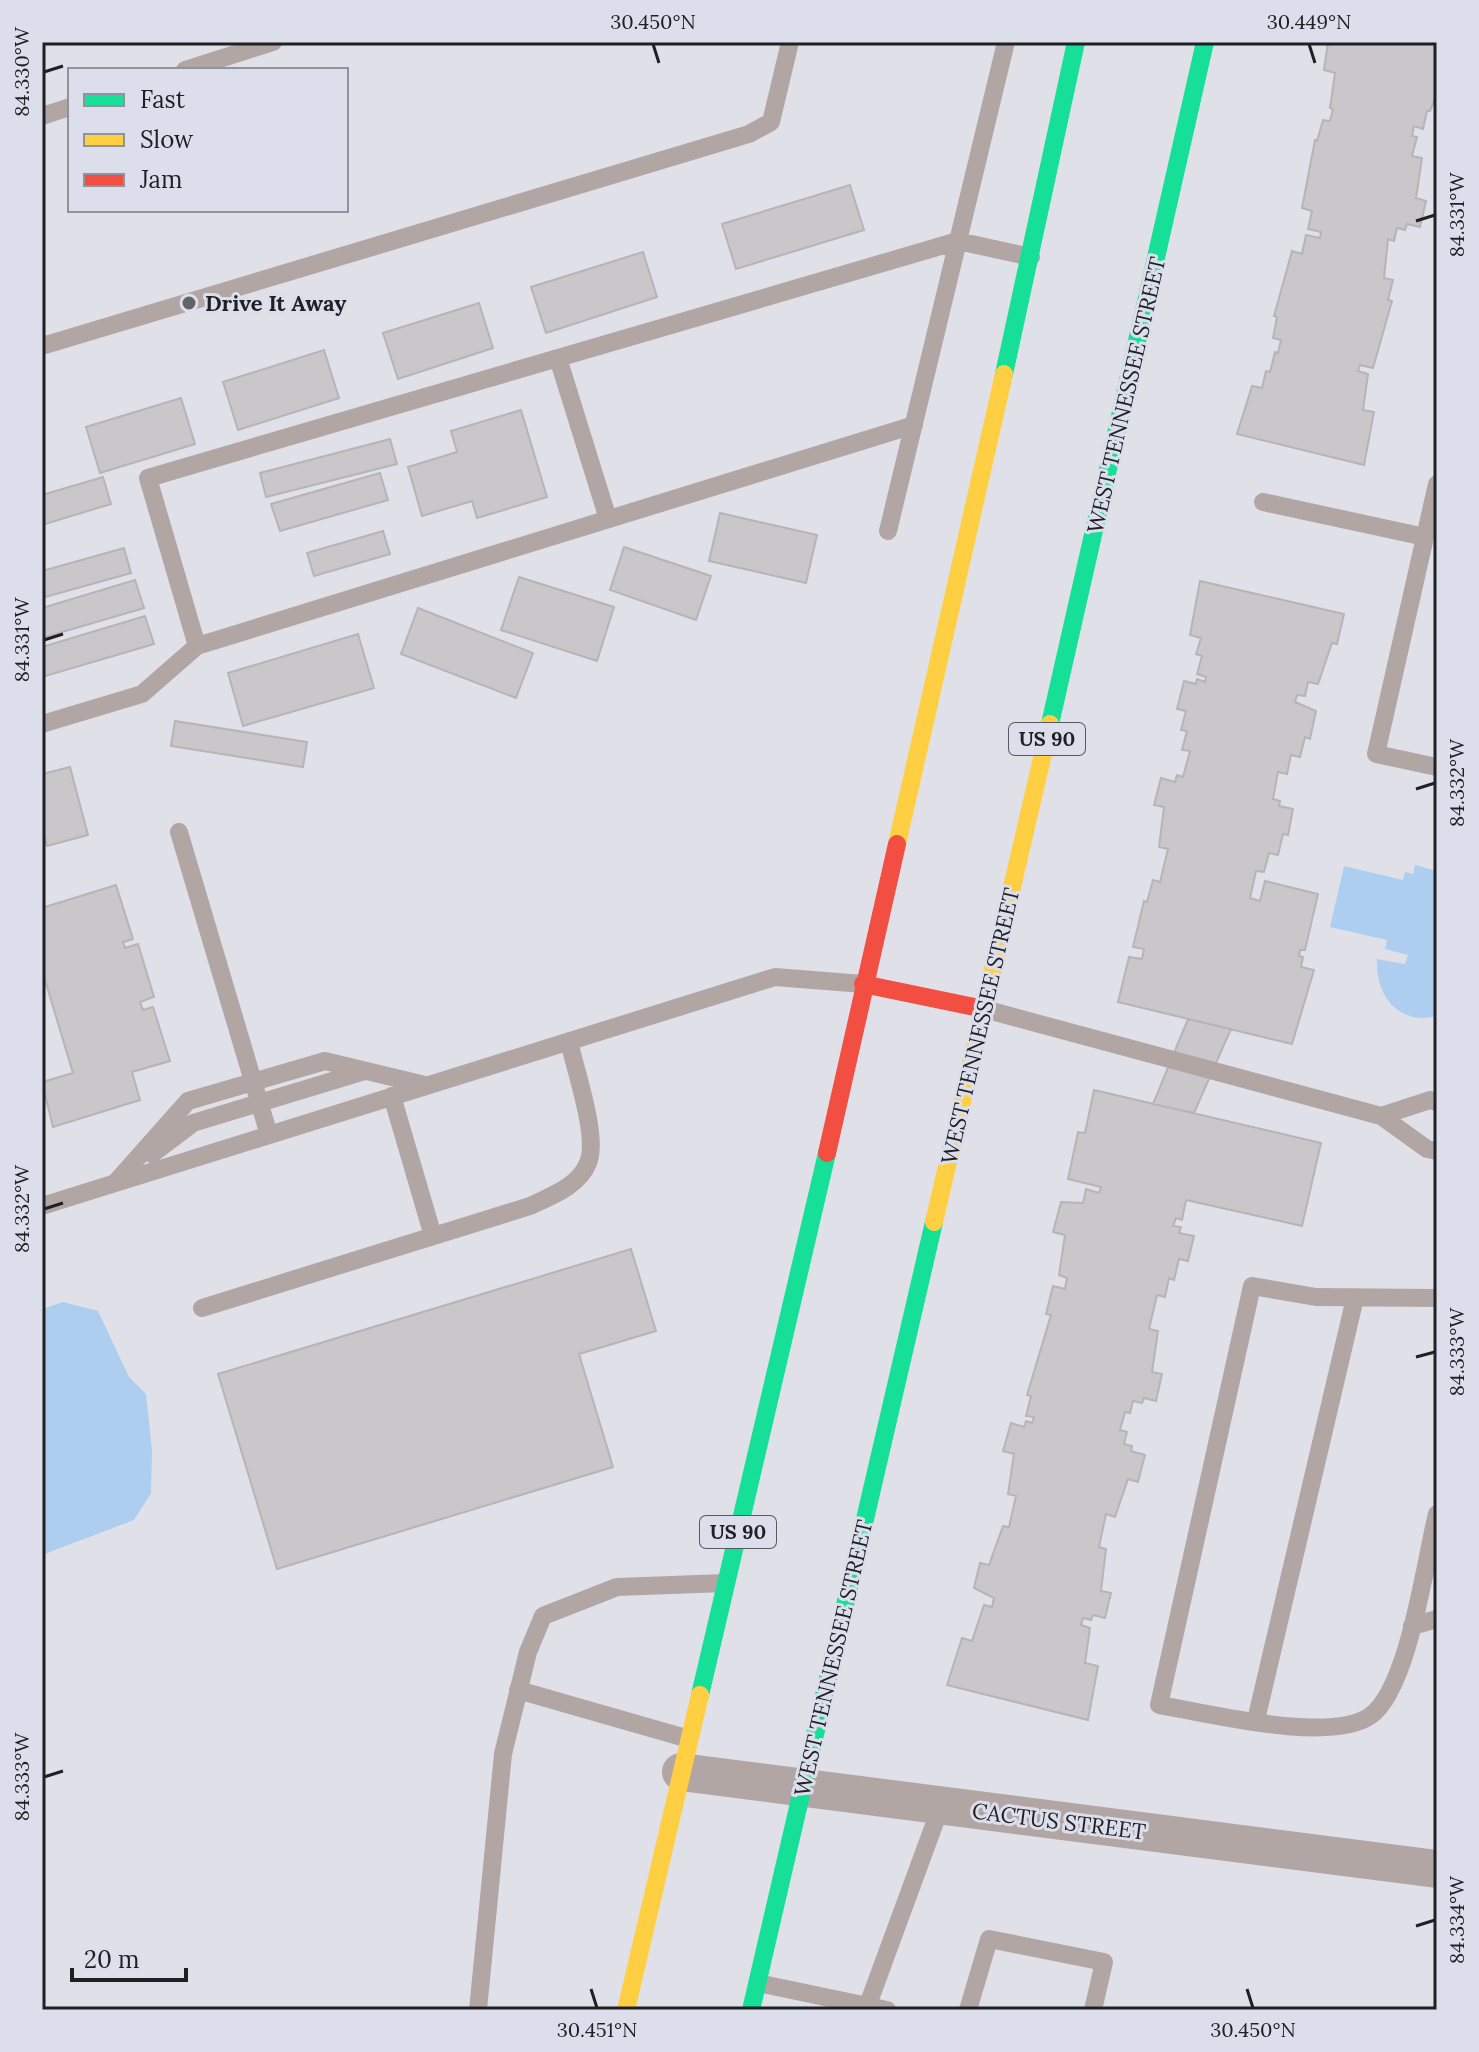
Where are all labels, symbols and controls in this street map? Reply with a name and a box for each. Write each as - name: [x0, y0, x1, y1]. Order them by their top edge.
- text: 30.450°N: [610, 9, 696, 34]
- text: 30.449°N: [1267, 9, 1351, 34]
- text: 84.330°W: [9, 26, 34, 117]
- legend: [68, 68, 348, 212]
- text: Fast: [140, 84, 186, 115]
- text: Slow: [140, 124, 194, 155]
- text: Jam: [139, 164, 182, 195]
- text: 84.331°W: [1444, 172, 1469, 257]
- street label: WEST TENNESSEE STREET: [1081, 254, 1171, 536]
- place label: Drive It Away: [205, 289, 347, 317]
- marker: Drive It Away: [180, 294, 198, 312]
- text: 84.331°W: [9, 597, 34, 682]
- road number: US 90: [1009, 723, 1085, 755]
- text: 84.332°W: [1444, 738, 1469, 827]
- street label: WEST TENNESSEE STREET: [935, 885, 1025, 1167]
- text: 84.332°W: [9, 1164, 34, 1253]
- text: 84.333°W: [1444, 1307, 1469, 1396]
- road number: US 90: [700, 1516, 776, 1548]
- street label: WEST TENNESSEE STREET: [788, 1517, 878, 1799]
- text: 84.333°W: [9, 1732, 34, 1821]
- street label: CACTUS STREET: [970, 1796, 1148, 1846]
- text: 84.334°W: [1444, 1875, 1469, 1964]
- scale bar: [72, 1932, 186, 1982]
- text: 20 m: [84, 1944, 140, 1975]
- text: 30.451°N: [557, 2017, 637, 2042]
- text: 30.450°N: [1210, 2017, 1296, 2042]

